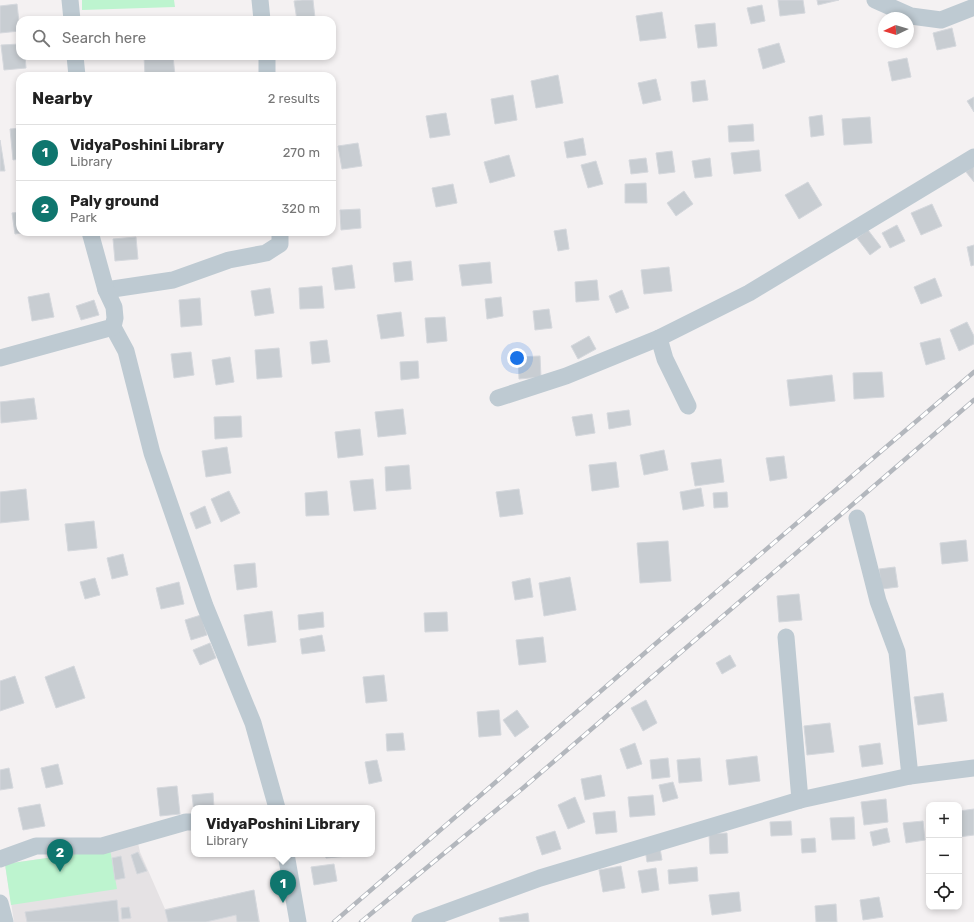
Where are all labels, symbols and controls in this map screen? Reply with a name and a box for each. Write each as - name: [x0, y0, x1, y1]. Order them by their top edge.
- north arrow: [878, 12, 914, 48]
- search box: [16, 16, 336, 60]
- icon: search: [30, 27, 52, 49]
- text: Search here: [62, 29, 146, 47]
- text: Nearby: [32, 88, 93, 108]
- text: 2 results: [268, 91, 320, 106]
- text: VidyaPoshini Library: [70, 136, 224, 154]
- text: 1: [42, 145, 48, 160]
- text: 270 m: [283, 145, 320, 160]
- text: Library: [70, 154, 112, 169]
- text: Paly ground: [70, 192, 159, 210]
- text: 2: [41, 201, 49, 216]
- text: 320 m: [282, 201, 320, 216]
- text: Park: [70, 210, 97, 225]
- your location: [507, 348, 527, 368]
- map controls: [926, 802, 962, 910]
- button: +: [926, 802, 962, 838]
- popup: [191, 805, 375, 857]
- text: VidyaPoshini Library: [206, 815, 360, 833]
- text: Library: [206, 833, 248, 848]
- button: −: [926, 838, 962, 874]
- pin: 2: [47, 839, 73, 872]
- pin: 1: [270, 870, 296, 903]
- button: locate: [926, 874, 962, 910]

